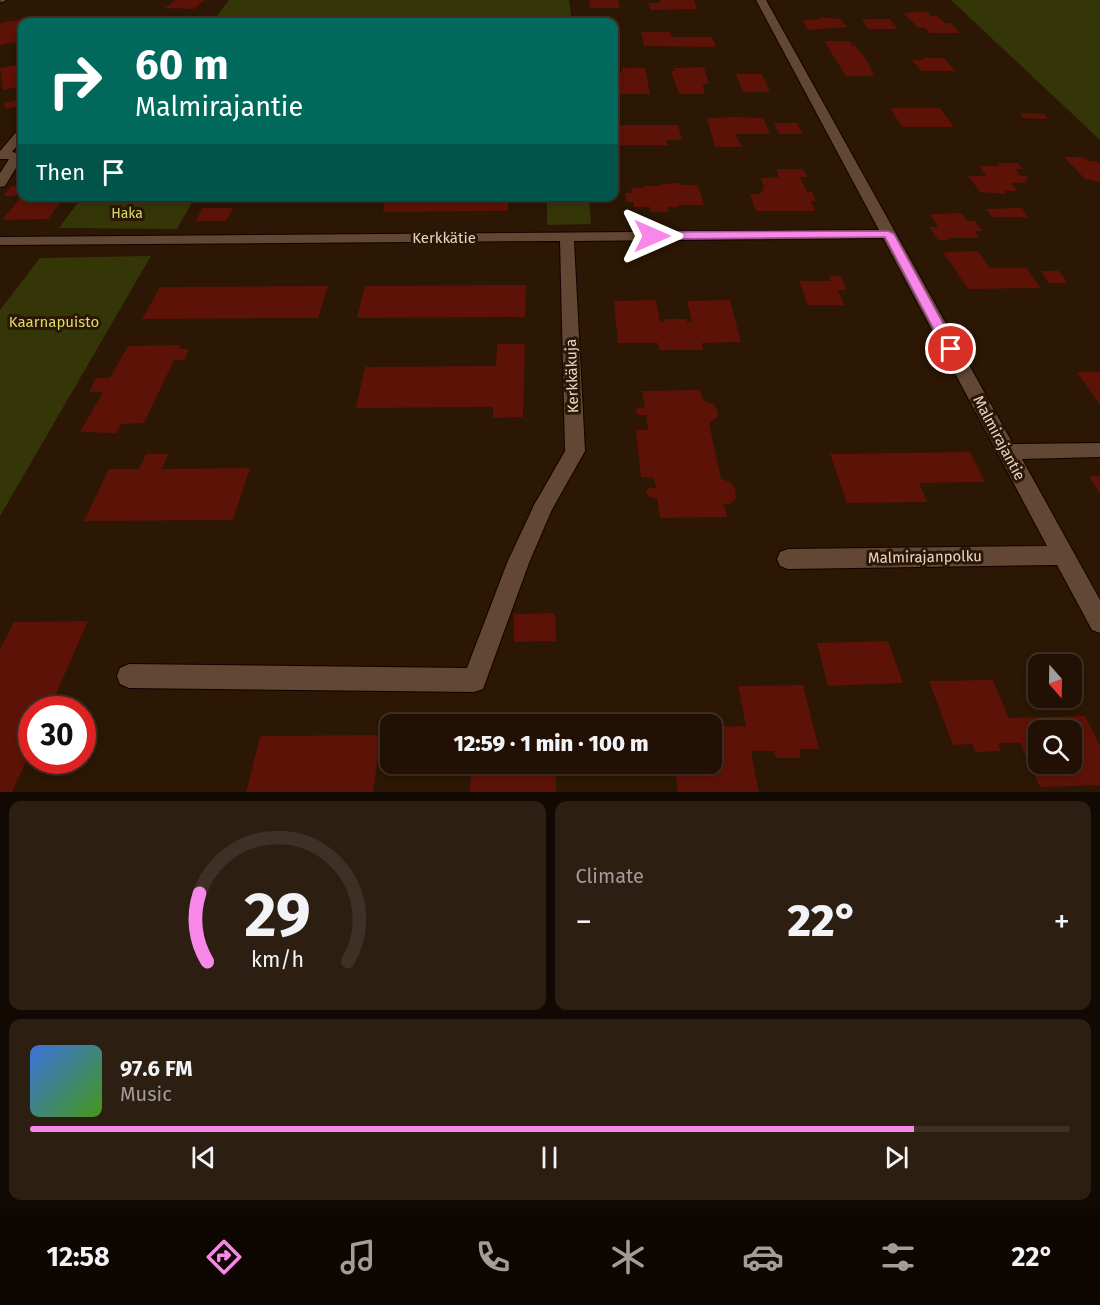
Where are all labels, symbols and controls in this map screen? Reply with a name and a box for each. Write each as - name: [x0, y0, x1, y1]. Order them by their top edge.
- text: 60 m: [135, 40, 229, 90]
- icon: right: [36, 42, 114, 120]
- text: Malmirajantie: [135, 91, 303, 123]
- icon: arrive: [97, 156, 130, 189]
- text: Then: [36, 159, 85, 186]
- position arrow: [620, 204, 684, 268]
- park label: Haka: [111, 205, 143, 222]
- street label: Kerkkätie: [412, 229, 476, 247]
- park label: Kaarnapuisto: [9, 313, 99, 331]
- pin: [925, 323, 976, 374]
- icon: arrive: [934, 332, 967, 365]
- street label: Kerkkäkuja: [562, 338, 582, 414]
- street label: Malmirajantie: [969, 393, 1029, 483]
- street label: Malmirajanpolku: [868, 547, 982, 567]
- north arrow: [1028, 654, 1082, 708]
- map controls: [1028, 654, 1082, 774]
- speed limit sign: 30: [18, 696, 96, 774]
- button: search: [1028, 720, 1082, 774]
- text: 12:59 · 1 min · 100 m: [453, 730, 649, 757]
- text: Climate: [576, 864, 644, 888]
- text: 29: [244, 878, 311, 953]
- text: 22°: [788, 894, 858, 948]
- text: −: [576, 902, 592, 942]
- text: +: [1054, 902, 1070, 942]
- text: km/h: [251, 948, 304, 974]
- text: 97.6 FM: [120, 1055, 192, 1082]
- text: Music: [120, 1082, 172, 1106]
- icon: previous: [187, 1141, 220, 1174]
- icon: pause: [533, 1141, 566, 1174]
- icon: next: [880, 1141, 913, 1174]
- icon: directions: [203, 1236, 245, 1278]
- icon: music: [337, 1236, 379, 1278]
- icon: phone: [472, 1236, 514, 1278]
- icon: climate: [607, 1236, 649, 1278]
- icon: car: [742, 1236, 784, 1278]
- icon: filters: [877, 1236, 919, 1278]
- text: 12:58: [46, 1241, 110, 1273]
- text: 22°: [1012, 1241, 1054, 1273]

